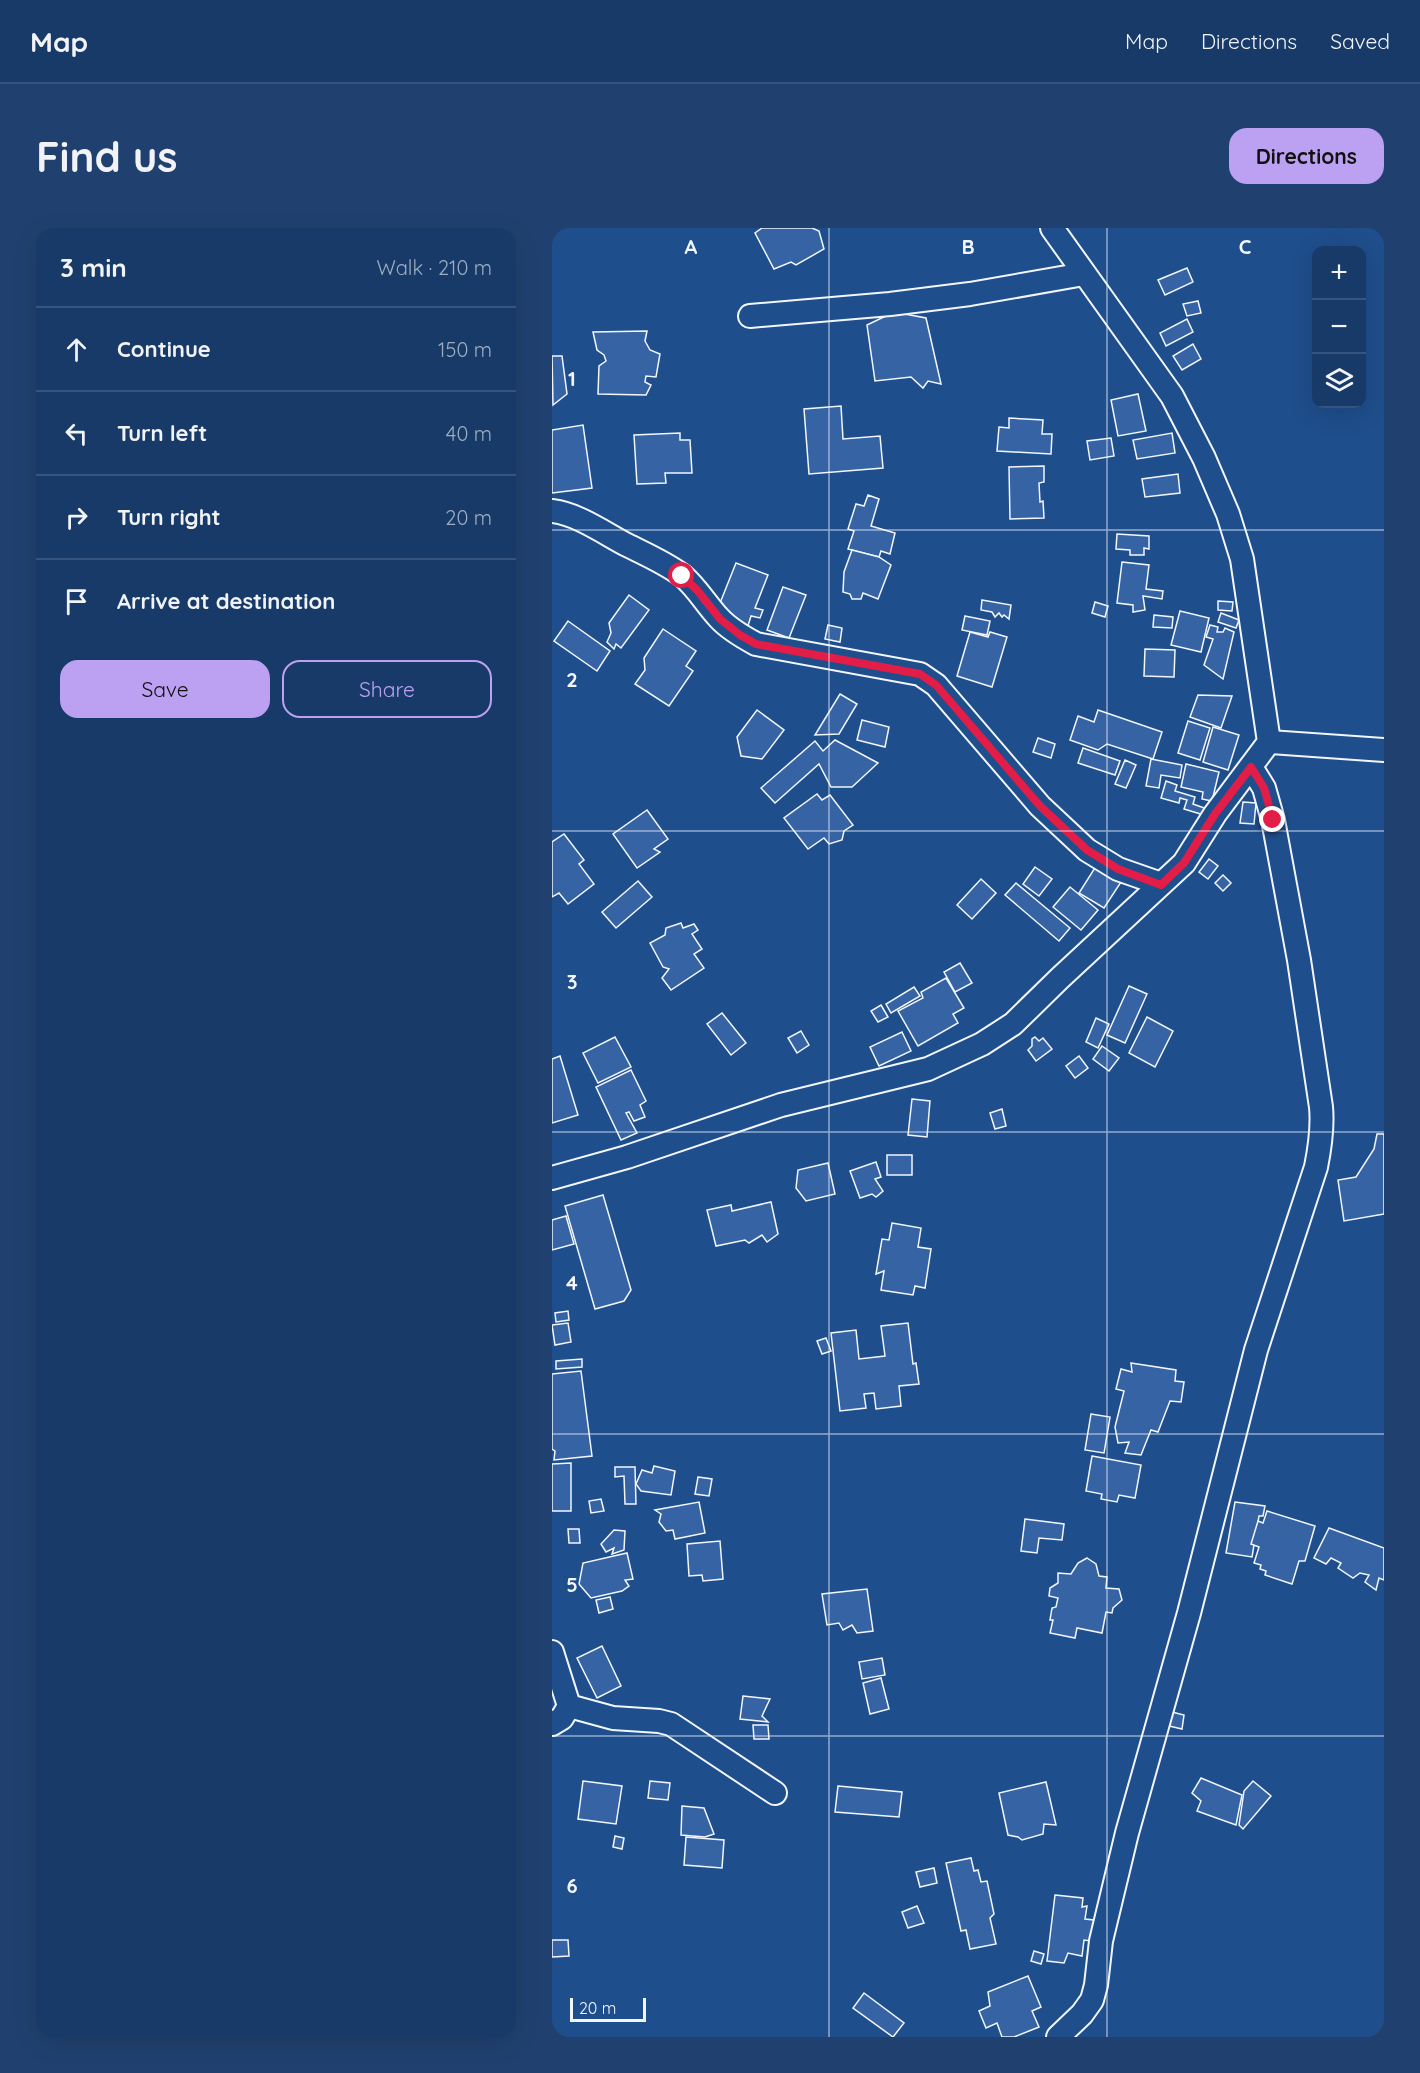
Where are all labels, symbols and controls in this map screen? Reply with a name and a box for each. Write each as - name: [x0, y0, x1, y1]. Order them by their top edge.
- text: Map: [30, 24, 88, 59]
- text: Map: [1125, 28, 1168, 54]
- text: Directions: [1201, 28, 1297, 54]
- text: Saved: [1330, 28, 1390, 54]
- button: Directions: [1229, 128, 1384, 184]
- text: Find us: [36, 130, 178, 183]
- text: A: [685, 234, 698, 259]
- text: B: [961, 234, 975, 259]
- text: C: [1239, 234, 1252, 259]
- map controls: [1312, 246, 1366, 408]
- button: +: [1312, 246, 1366, 300]
- text: 3 min: [60, 251, 127, 284]
- text: Walk · 210 m: [377, 255, 492, 280]
- button: −: [1312, 300, 1366, 354]
- icon: ahead: [60, 333, 93, 366]
- text: Continue: [117, 335, 211, 363]
- text: 150 m: [438, 337, 492, 362]
- button: layers: [1312, 354, 1366, 408]
- text: 1: [568, 366, 576, 391]
- icon: left: [60, 417, 93, 450]
- text: Turn left: [117, 419, 207, 447]
- text: 40 m: [446, 421, 492, 446]
- icon: right: [60, 501, 93, 534]
- text: Turn right: [117, 503, 221, 531]
- text: 20 m: [445, 505, 492, 530]
- route start: [668, 562, 694, 588]
- icon: arrive: [60, 585, 93, 618]
- text: Arrive at destination: [117, 587, 335, 615]
- button: Save: [60, 660, 270, 718]
- button: Share: [282, 660, 492, 718]
- text: 2: [566, 667, 578, 692]
- route end: [1259, 806, 1285, 832]
- text: 3: [567, 969, 577, 994]
- text: 4: [566, 1270, 578, 1295]
- text: 5: [566, 1572, 578, 1597]
- text: 6: [566, 1873, 578, 1898]
- scale bar: [570, 1995, 646, 2022]
- text: 20 m: [579, 1998, 616, 2018]

